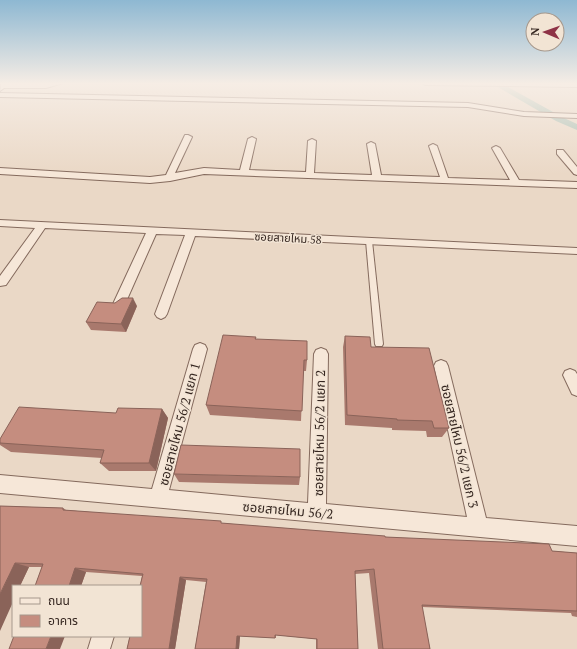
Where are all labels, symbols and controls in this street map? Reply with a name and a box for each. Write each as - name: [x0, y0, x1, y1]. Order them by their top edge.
- north arrow: [525, 12, 565, 52]
- text: N: [528, 27, 542, 36]
- street label: ซอยสายไหม 58: [254, 229, 322, 247]
- street label: ซอยสายไหม 56/2 แยก 1: [154, 361, 204, 487]
- street label: ซอยสายไหม 56/2 แยก 2: [309, 370, 329, 496]
- street label: ซอยสายไหม 56/2 แยก 3: [437, 382, 483, 510]
- street label: ซอยสายไหม 56/2: [242, 497, 334, 523]
- legend: [12, 585, 142, 637]
- text: ถนน: [48, 593, 70, 608]
- text: อาคาร: [48, 613, 78, 628]

